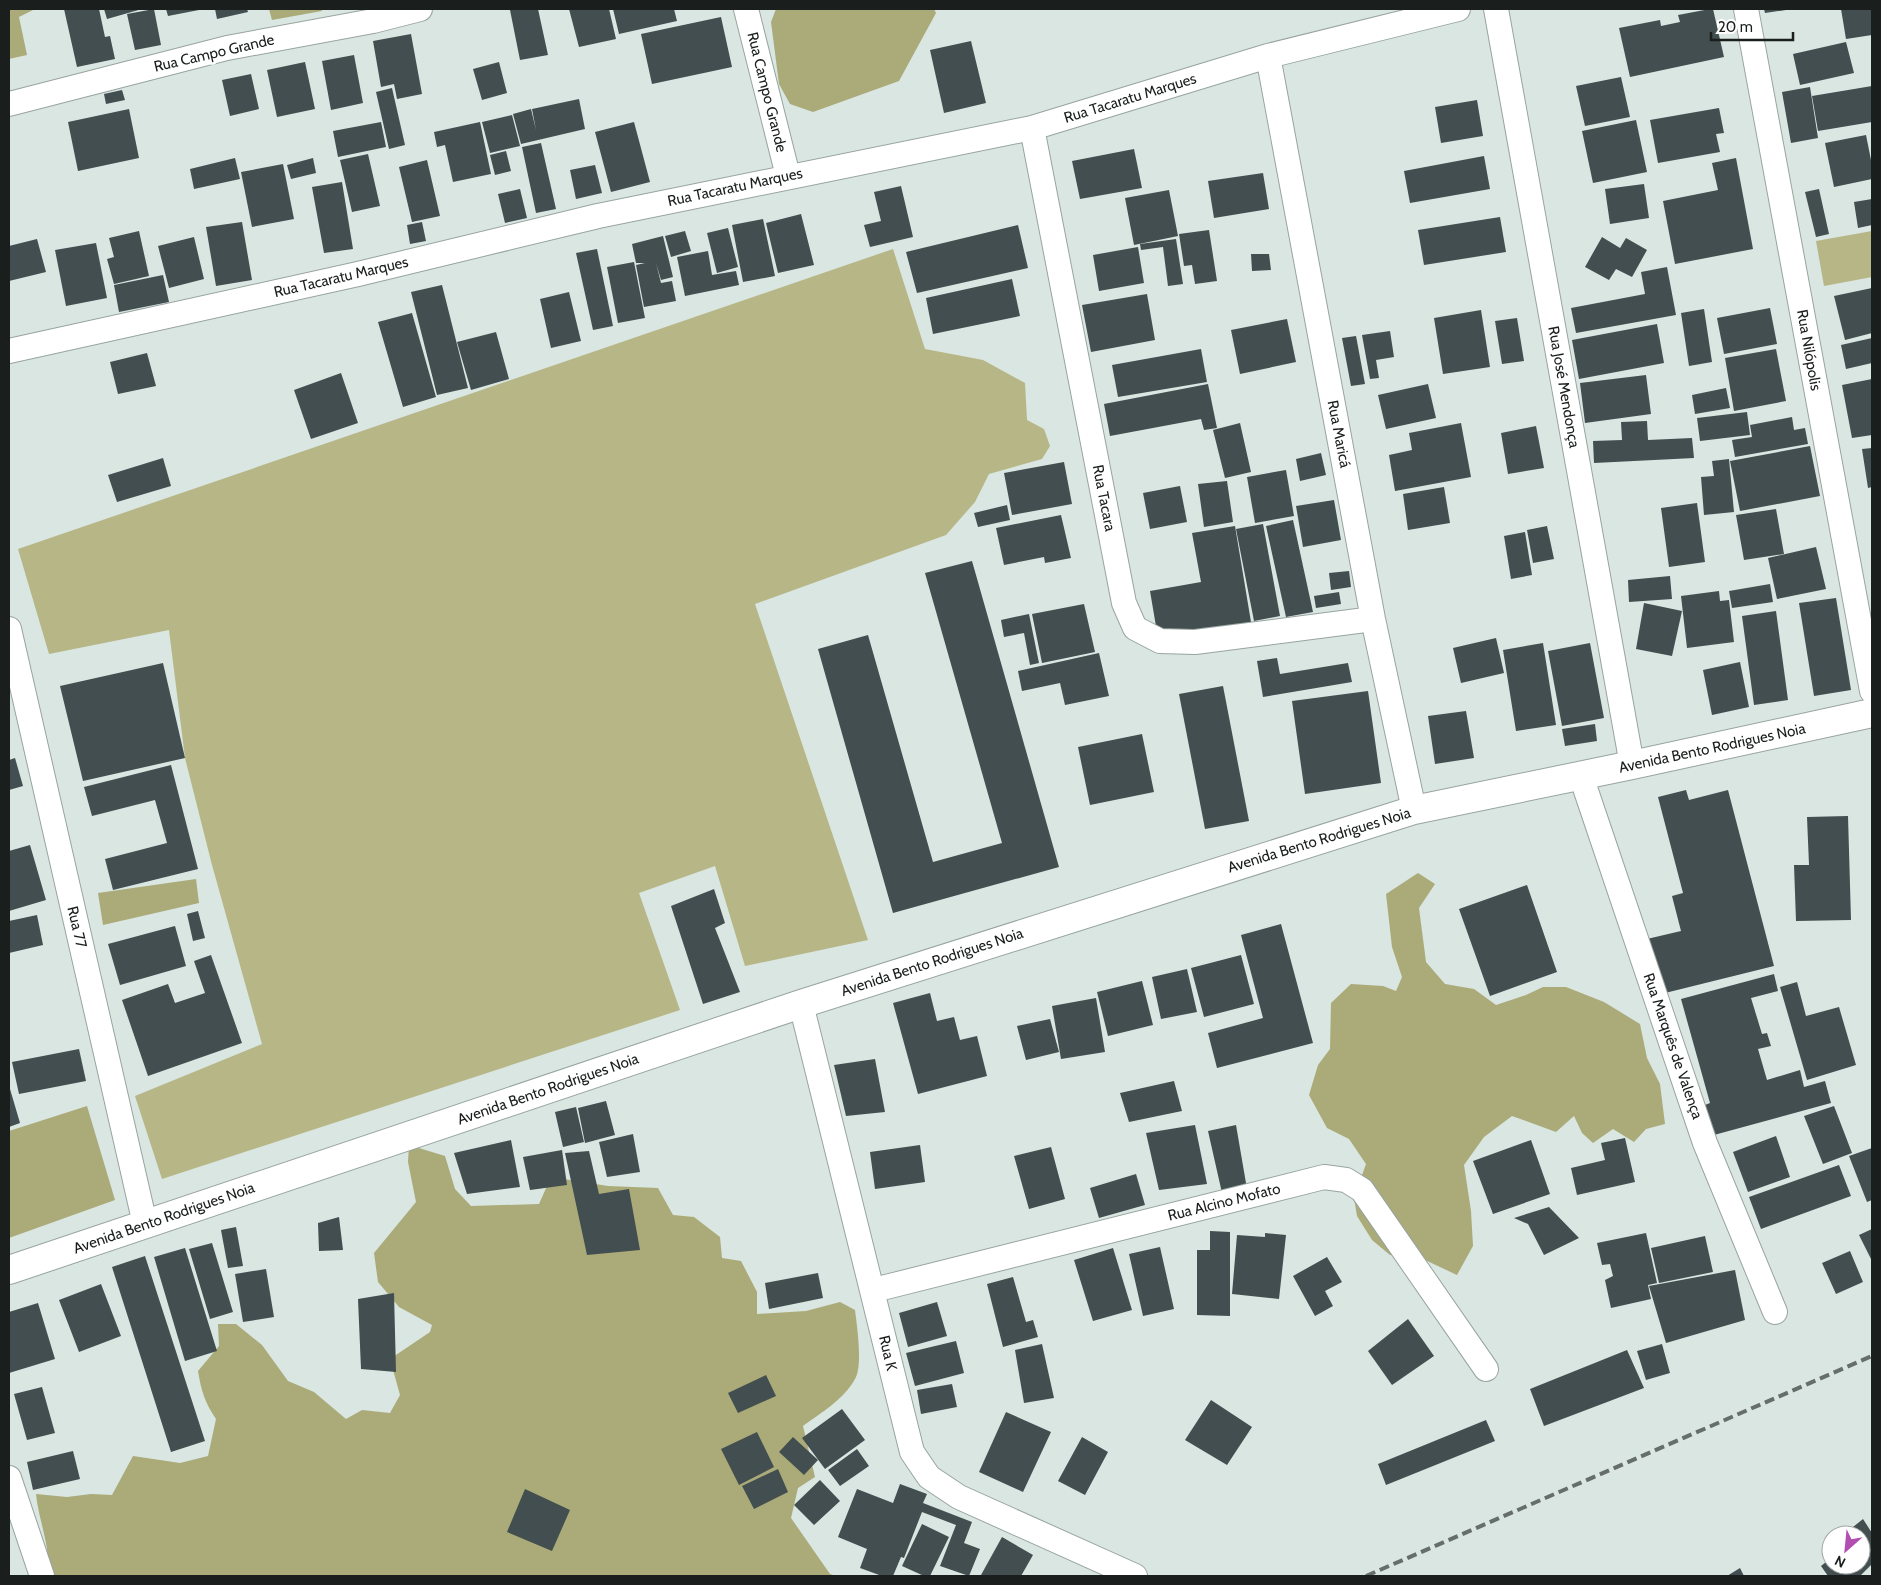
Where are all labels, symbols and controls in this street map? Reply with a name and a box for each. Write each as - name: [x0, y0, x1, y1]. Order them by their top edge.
- scale bar: [1711, 10, 1794, 42]
- text: 20 m: [1718, 18, 1753, 36]
- street label: Rua Campo Grande: [152, 30, 276, 76]
- street label: Rua Campo Grande: [743, 30, 791, 154]
- street label: Rua Tacaratu Marques: [1062, 69, 1198, 127]
- street label: Rua Tacaratu Marques: [666, 164, 804, 210]
- street label: Rua Tacaratu Marques: [272, 253, 410, 301]
- street label: Rua Nilópolis: [1793, 308, 1825, 392]
- street label: Rua José Mendonça: [1544, 325, 1584, 450]
- street label: Rua Maricá: [1324, 399, 1355, 470]
- street label: Rua Tacara: [1089, 463, 1119, 534]
- street label: Avenida Bento Rodrigues Noia: [1617, 719, 1808, 777]
- street label: Avenida Bento Rodrigues Noia: [1225, 803, 1413, 876]
- street label: Rua 77: [63, 904, 91, 950]
- street label: Avenida Bento Rodrigues Noia: [839, 924, 1026, 1000]
- street label: Rua Marquês de Valença: [1640, 971, 1707, 1122]
- street label: Avenida Bento Rodrigues Noia: [455, 1049, 642, 1129]
- street label: Avenida Bento Rodrigues Noia: [71, 1178, 258, 1258]
- street label: Rua Alcino Mofato: [1166, 1179, 1282, 1225]
- street label: Rua K: [875, 1334, 901, 1373]
- north arrow: [1821, 1525, 1871, 1575]
- text: N: [1832, 1551, 1849, 1572]

